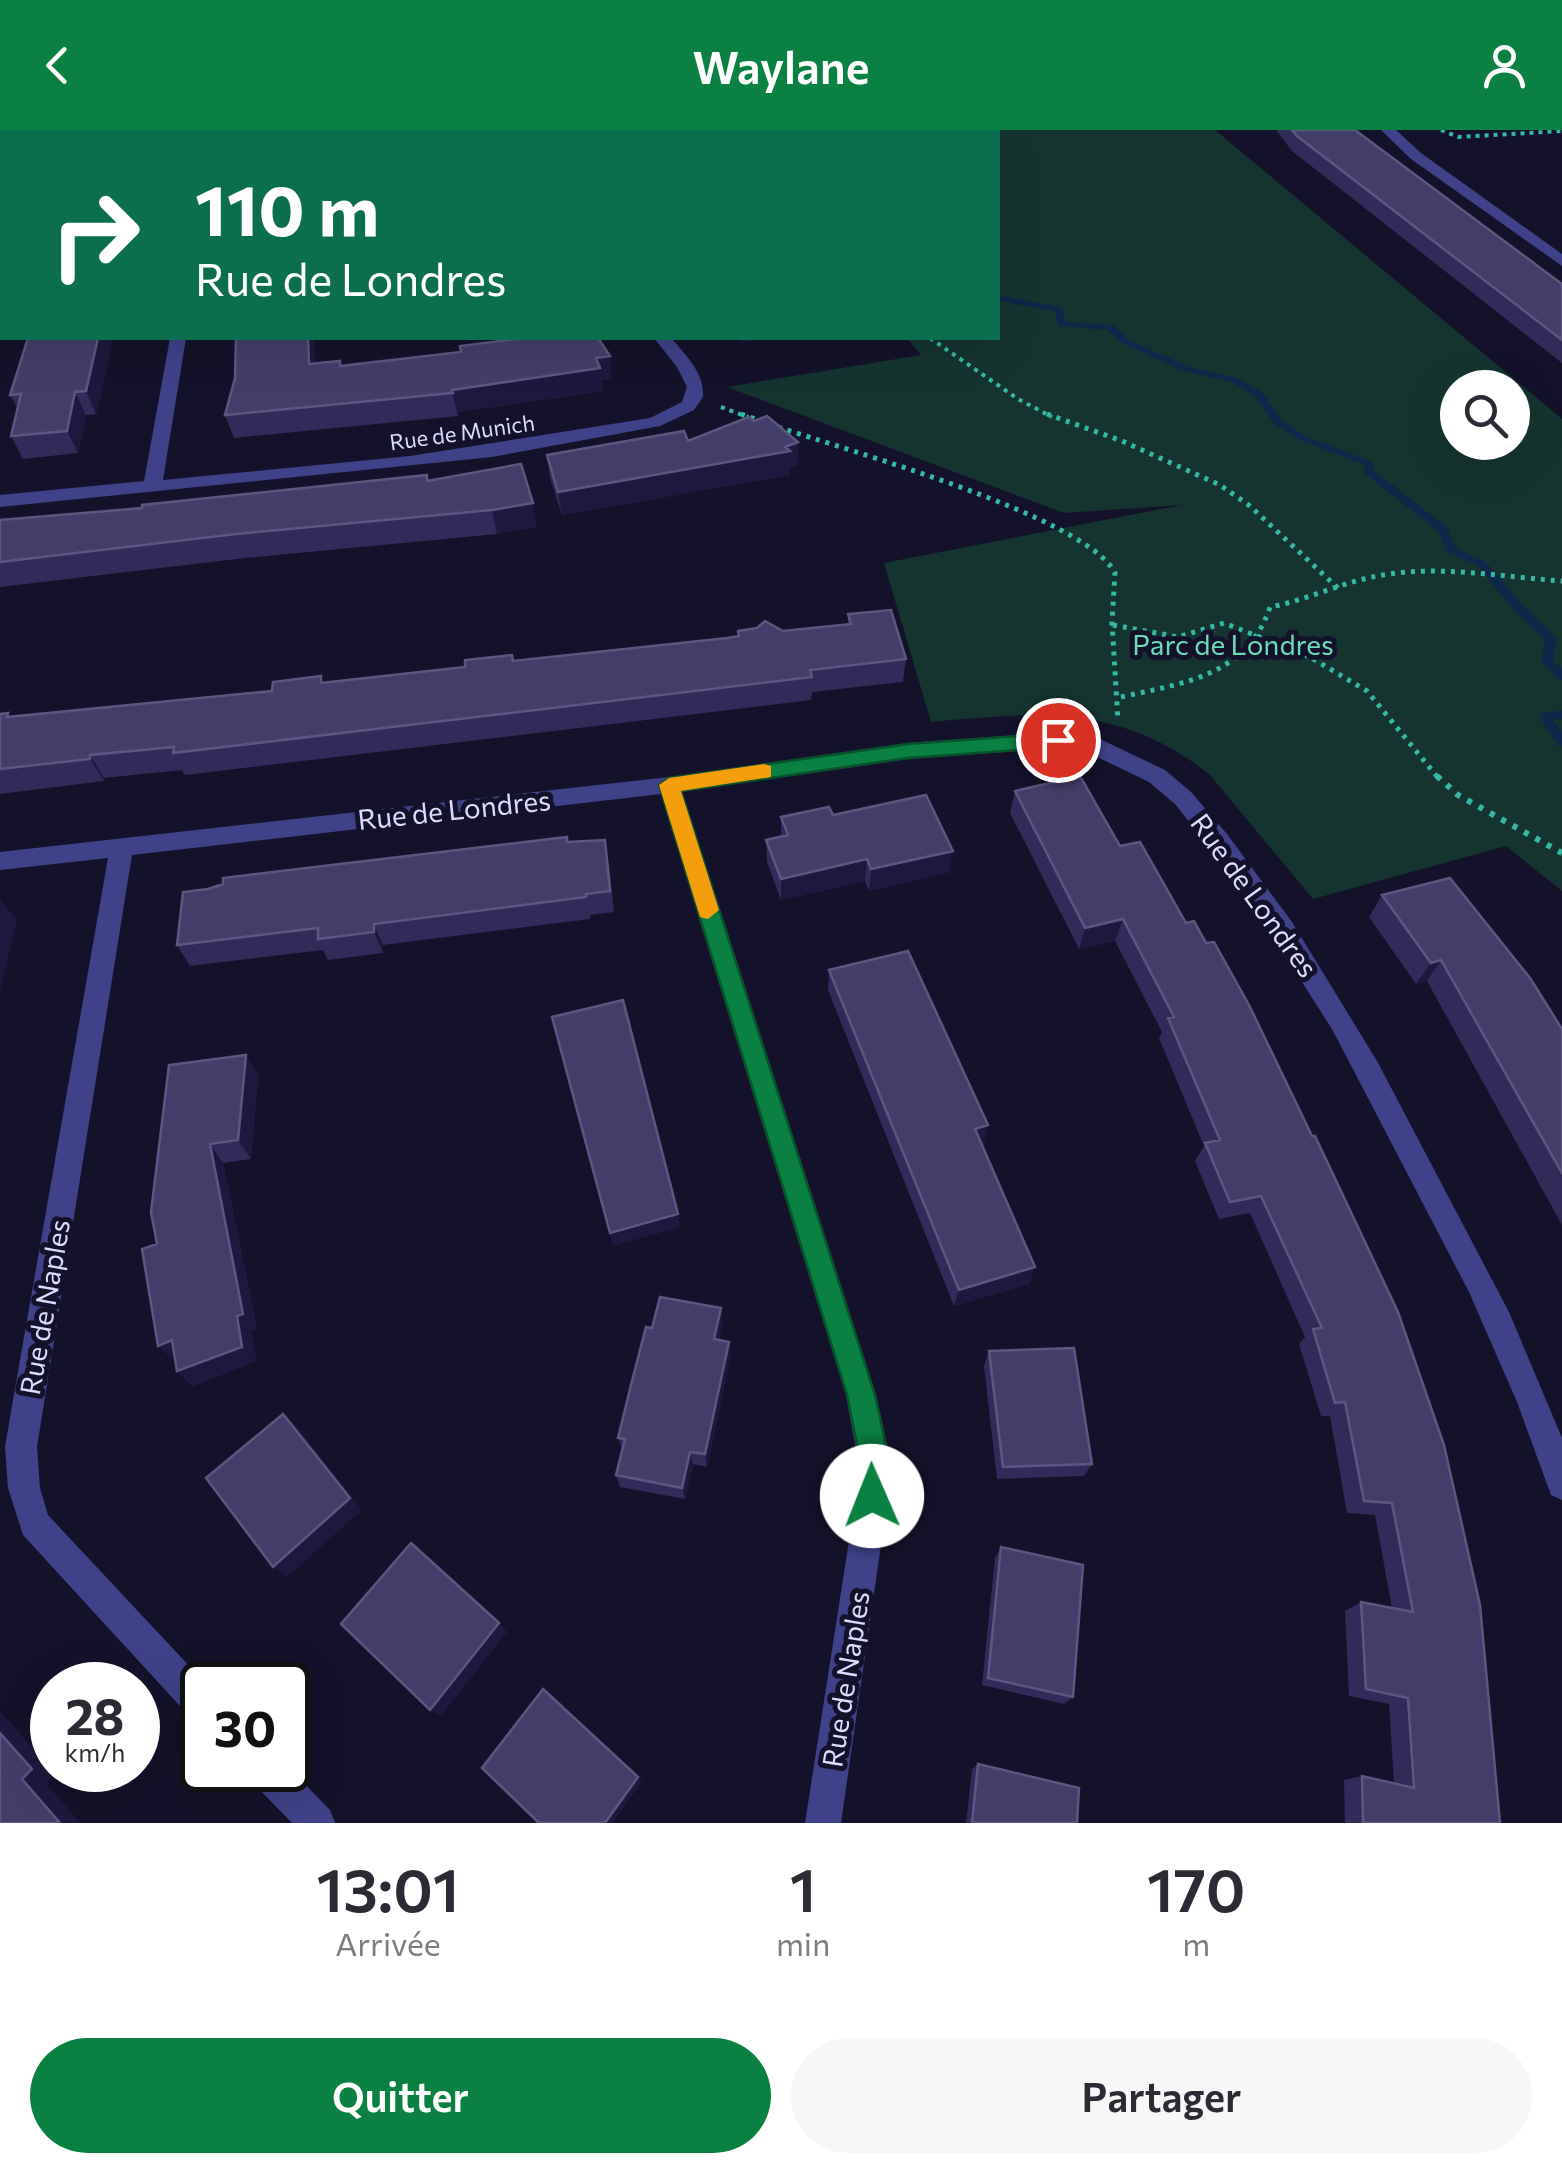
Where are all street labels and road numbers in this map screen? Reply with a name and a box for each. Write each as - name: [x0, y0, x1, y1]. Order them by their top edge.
- street label: Rue de Munich: [388, 408, 536, 456]
- street label: Rue de Londres: [356, 782, 552, 836]
- street label: Rue de Londres: [1184, 807, 1326, 983]
- street label: Rue de Naples: [12, 1217, 76, 1397]
- street label: Rue de Naples: [814, 1589, 876, 1769]

